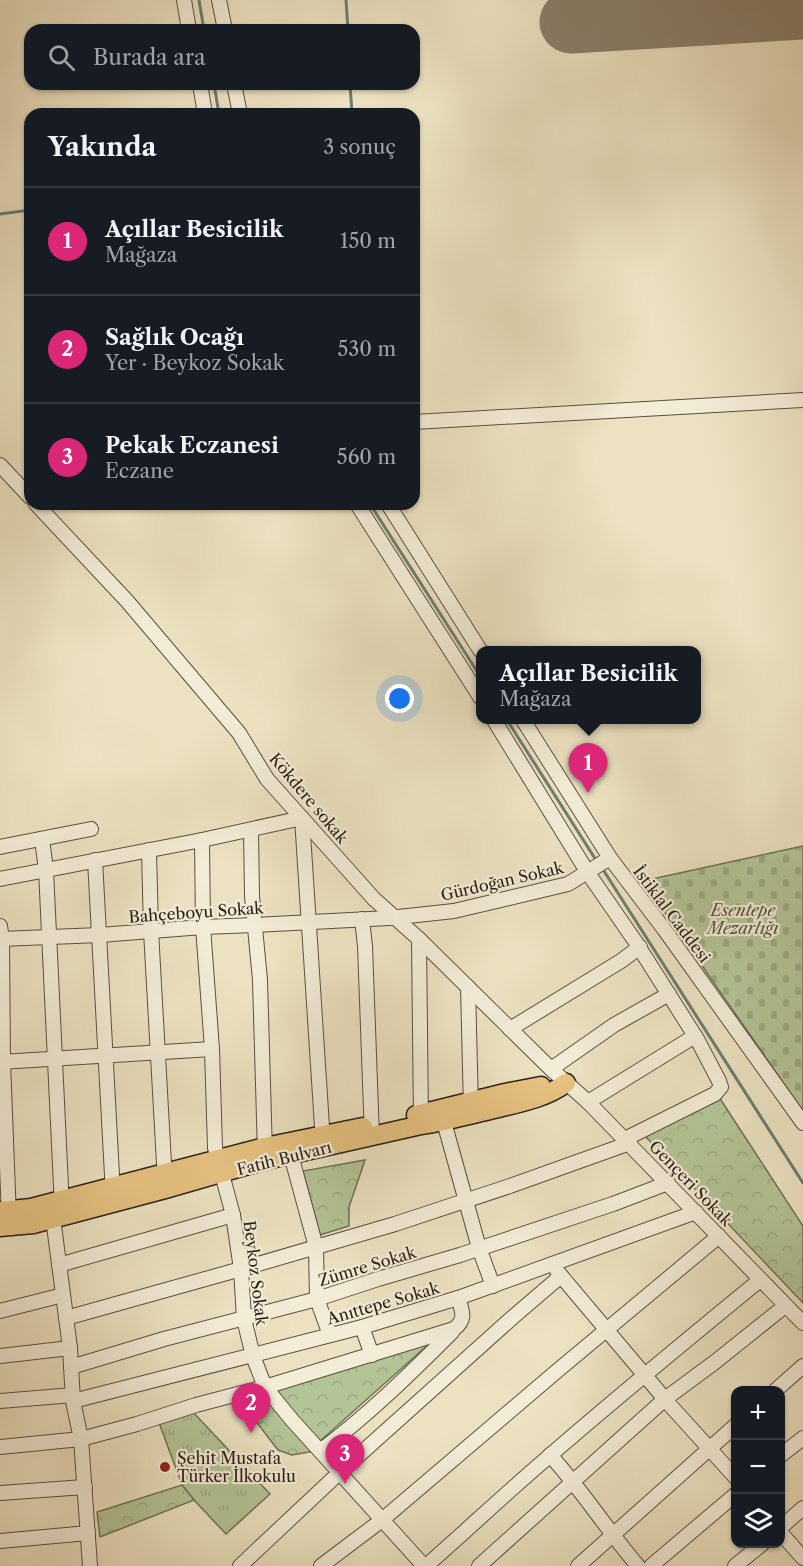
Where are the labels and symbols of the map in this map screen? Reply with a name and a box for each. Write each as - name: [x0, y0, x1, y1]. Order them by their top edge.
- your location: [385, 684, 414, 713]
- pin: 1: [568, 744, 608, 793]
- street label: Kökdere sokak: [265, 749, 353, 848]
- street label: Gürdoğan Sokak: [439, 857, 566, 905]
- street label: İstiklal Caddesi: [629, 862, 715, 966]
- street label: Bahçeboyu Sokak: [128, 897, 265, 927]
- park label: Esentepe Mezarlığı: [706, 900, 778, 938]
- street label: Gençeri Sokak: [645, 1136, 737, 1230]
- street label: Fatih Bulvarı: [235, 1137, 334, 1179]
- street label: Beykoz Sokak: [240, 1219, 272, 1327]
- street label: Zümre Sokak: [316, 1241, 419, 1290]
- street label: Anıttepe Sokak: [323, 1277, 442, 1329]
- pin: 2: [232, 1384, 270, 1433]
- pin: 3: [326, 1434, 364, 1484]
- place label: Şehit Mustafa Türker İlkokulu: [177, 1448, 296, 1486]
- marker: Şehit Mustafa Türker İlkokulu: [158, 1460, 172, 1474]

